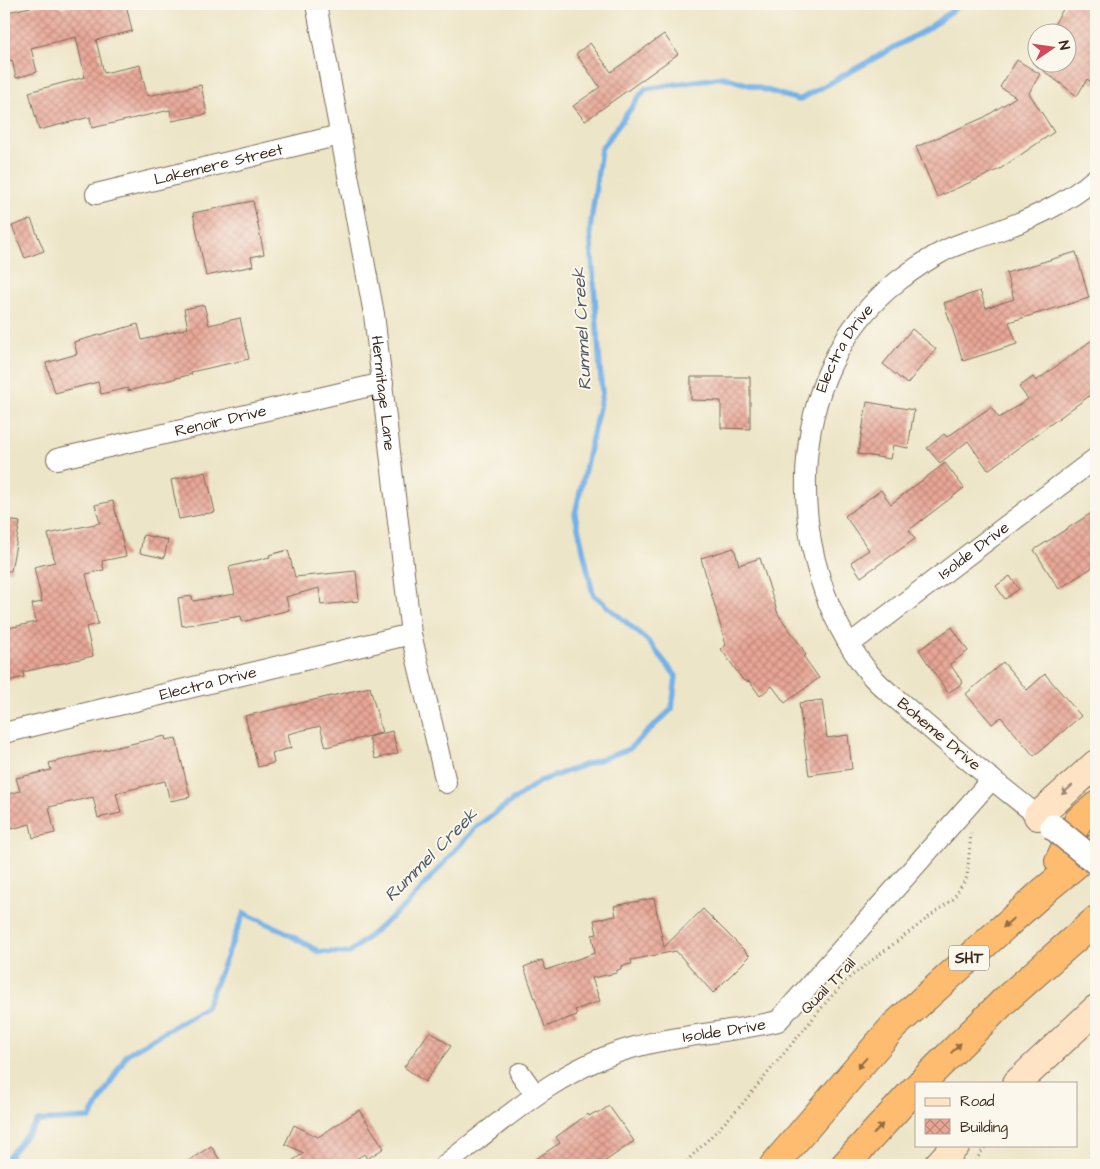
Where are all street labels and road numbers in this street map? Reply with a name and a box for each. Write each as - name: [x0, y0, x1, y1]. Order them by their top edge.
- street label: Lakemere Street: [152, 138, 286, 191]
- street label: Electra Drive: [810, 299, 879, 395]
- street label: Hermitage Lane: [366, 334, 401, 452]
- street label: Renoir Drive: [173, 399, 269, 442]
- street label: Isolde Drive: [934, 516, 1014, 585]
- street label: Electra Drive: [157, 661, 259, 706]
- street label: Boheme Drive: [892, 692, 986, 776]
- road number: SHT: [949, 946, 989, 970]
- street label: Quail Trail: [795, 953, 861, 1019]
- street label: Isolde Drive: [681, 1013, 768, 1048]

